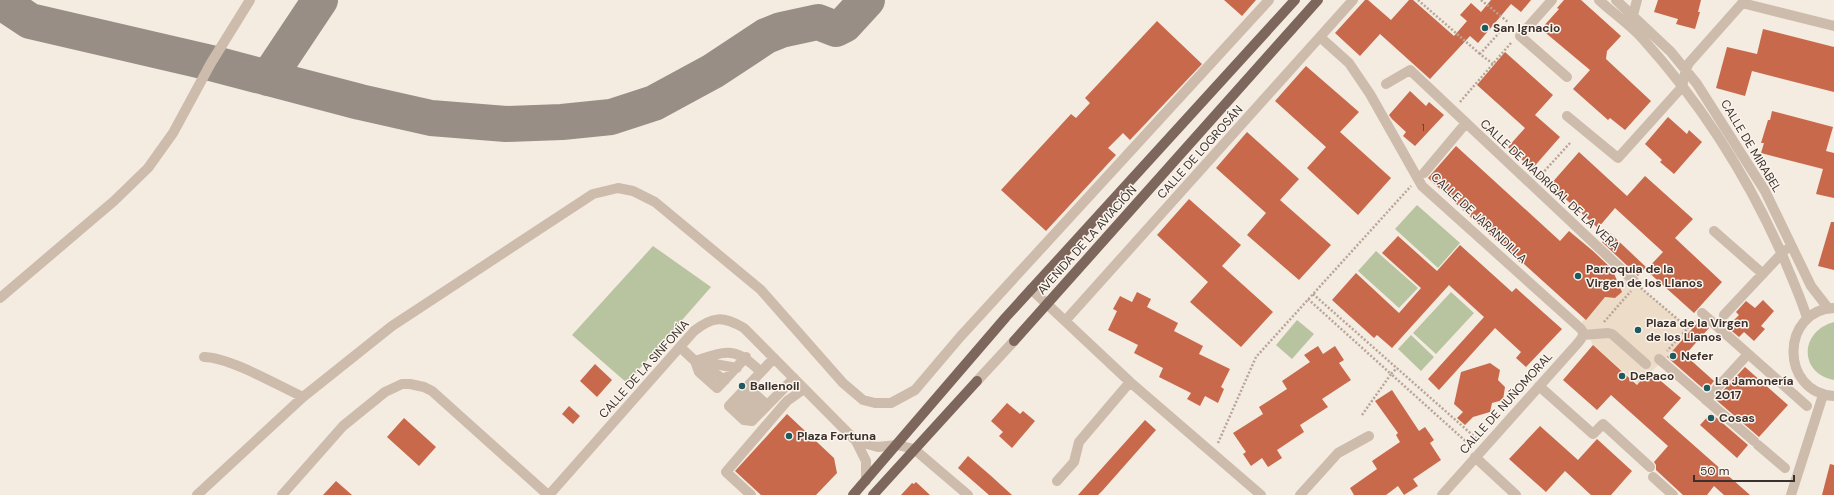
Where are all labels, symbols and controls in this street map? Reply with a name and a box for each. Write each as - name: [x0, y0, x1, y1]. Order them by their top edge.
- place label: San Ignacio: [1493, 20, 1560, 36]
- marker: San Ignacio: [1480, 23, 1490, 33]
- street label: CALLE DE MIRABEL: [1717, 97, 1785, 195]
- street label: CALLE DE LOGROSÁN: [1154, 102, 1246, 202]
- street label: CALLE DE MADRIGAL DE LA VERA: [1477, 116, 1623, 254]
- house number: 1: [1421, 121, 1425, 134]
- street label: CALLE DE JARANDILLA: [1428, 169, 1531, 267]
- street label: AVENIDA DE LA AVIACIÓN: [1034, 182, 1140, 298]
- place label: Parroquia de la Virgen de los Llanos: [1586, 261, 1703, 291]
- marker: Parroquia de la Virgen de los Llanos: [1573, 271, 1583, 281]
- place label: Plaza de la Virgen de los Llanos: [1646, 315, 1748, 345]
- street label: CALLE DE LA SINFONÍA: [595, 316, 693, 422]
- marker: Plaza de la Virgen de los Llanos: [1633, 325, 1643, 335]
- place label: Nefer: [1681, 348, 1713, 364]
- street label: CALLE DE NUÑOMORAL: [1456, 349, 1556, 457]
- marker: Nefer: [1668, 351, 1678, 361]
- place label: DePaco: [1630, 368, 1674, 384]
- marker: DePaco: [1617, 371, 1627, 381]
- place label: La Jamonería 2017: [1715, 373, 1793, 403]
- place label: Ballenoil: [750, 378, 800, 394]
- marker: Ballenoil: [737, 381, 747, 391]
- marker: La Jamonería 2017: [1702, 383, 1712, 393]
- place label: Cosas: [1719, 410, 1755, 426]
- marker: Cosas: [1706, 413, 1716, 423]
- place label: Plaza Fortuna: [797, 428, 876, 444]
- marker: Plaza Fortuna: [784, 431, 794, 441]
- scale bar: [1694, 457, 1794, 483]
- text: 50 m: [1700, 463, 1729, 479]

